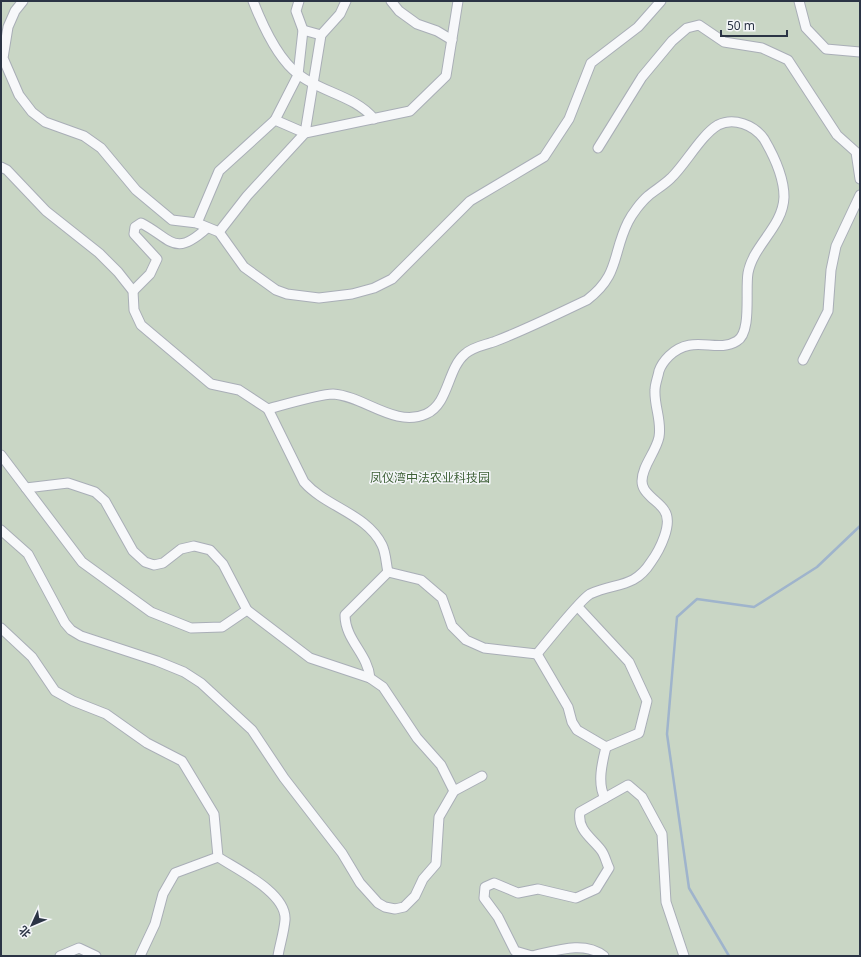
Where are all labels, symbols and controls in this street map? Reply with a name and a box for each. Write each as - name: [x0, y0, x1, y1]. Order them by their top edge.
- scale bar: [721, 12, 787, 38]
- text: 50 m: [727, 17, 755, 34]
- park label: 凤仪湾中法农业科技园: [370, 469, 490, 486]
- north arrow: [12, 905, 52, 945]
- text: 北: [15, 923, 34, 941]

